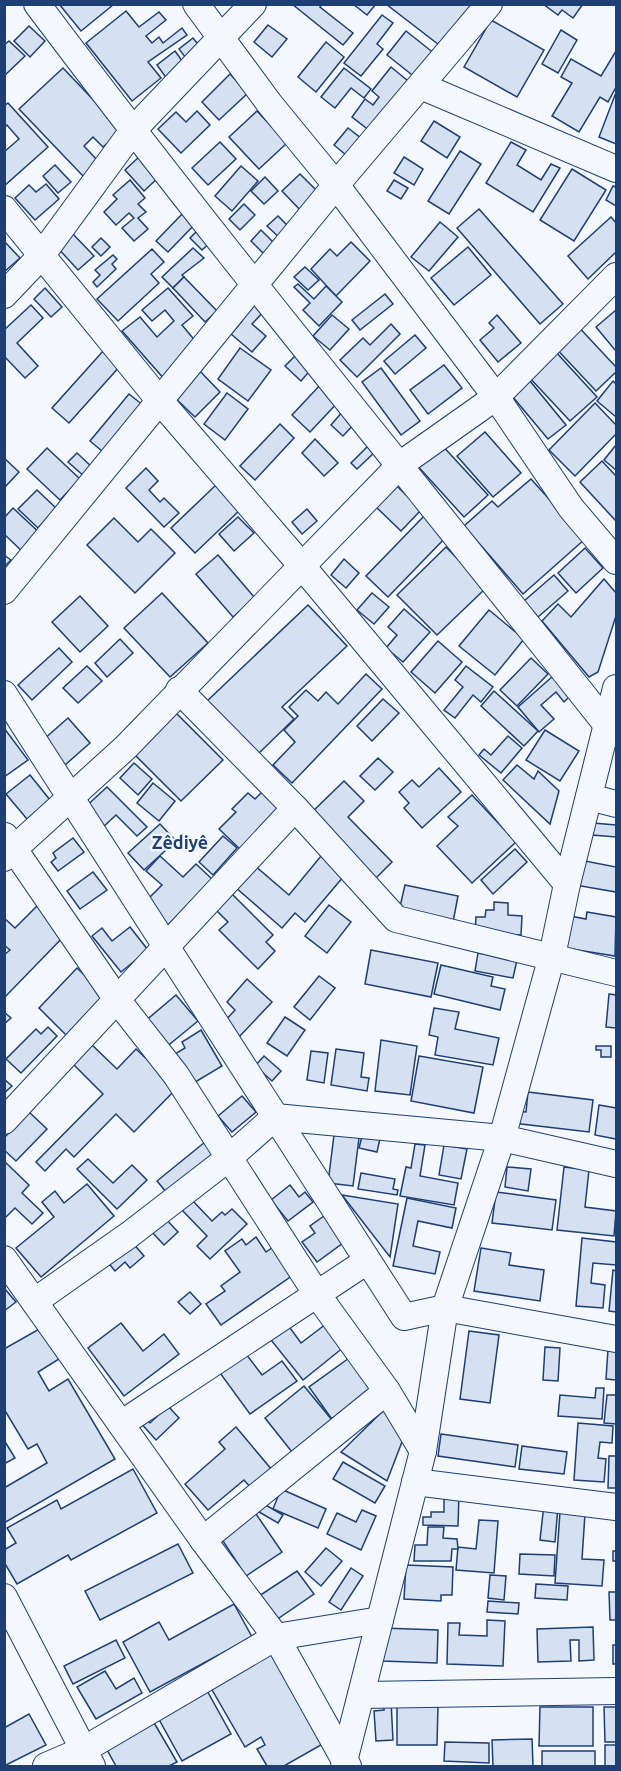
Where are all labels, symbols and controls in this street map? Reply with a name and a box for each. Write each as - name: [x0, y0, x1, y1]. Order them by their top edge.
- district label: Zêdiyê: [152, 832, 208, 852]

